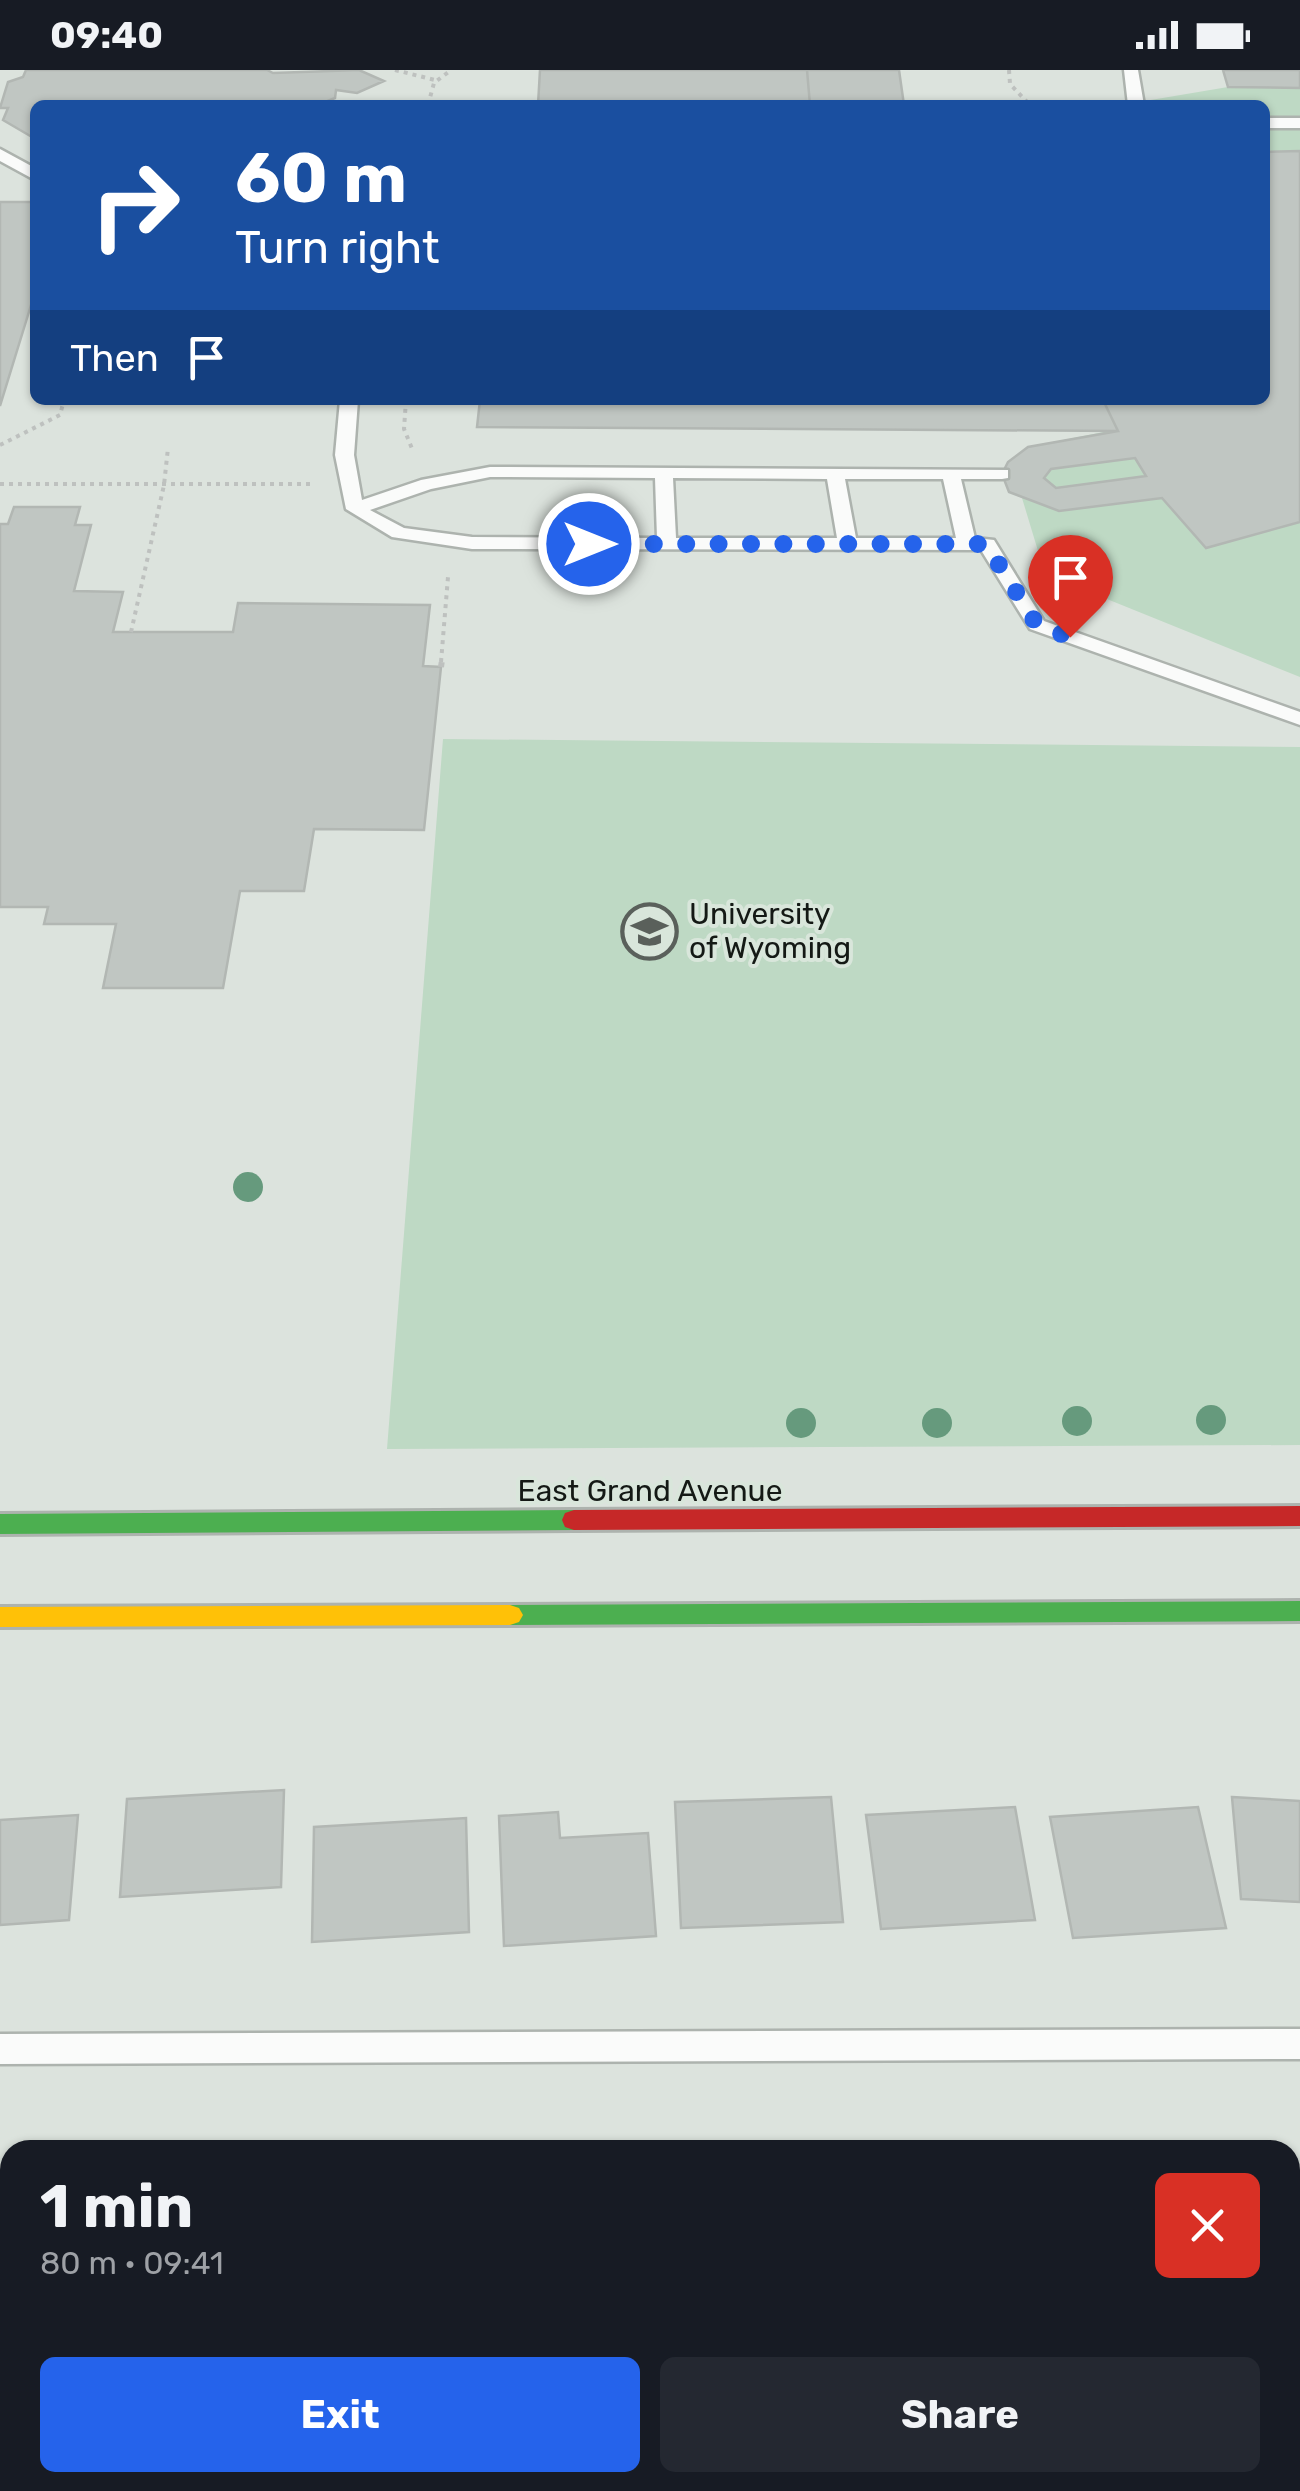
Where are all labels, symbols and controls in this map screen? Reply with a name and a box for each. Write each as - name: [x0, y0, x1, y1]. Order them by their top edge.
- text: 09:40: [50, 12, 163, 58]
- text: 60 m: [235, 137, 407, 220]
- icon: right: [70, 140, 200, 270]
- text: Turn right: [235, 221, 439, 274]
- icon: arrive: [179, 330, 234, 385]
- text: Then: [70, 335, 159, 381]
- position arrow: [537, 492, 641, 596]
- pin: [1028, 535, 1113, 638]
- icon: arrive: [1043, 550, 1098, 605]
- place label: University of Wyoming: [689, 896, 851, 966]
- school or university icon: University of Wyoming: [620, 901, 680, 961]
- street label: East Grand Avenue: [518, 1473, 782, 1509]
- text: 1 min: [40, 2171, 193, 2242]
- button: close: [1155, 2173, 1260, 2278]
- text: 80 m · 09:41: [40, 2244, 224, 2282]
- button: Exit: [40, 2357, 640, 2472]
- button: Share: [660, 2357, 1260, 2472]

